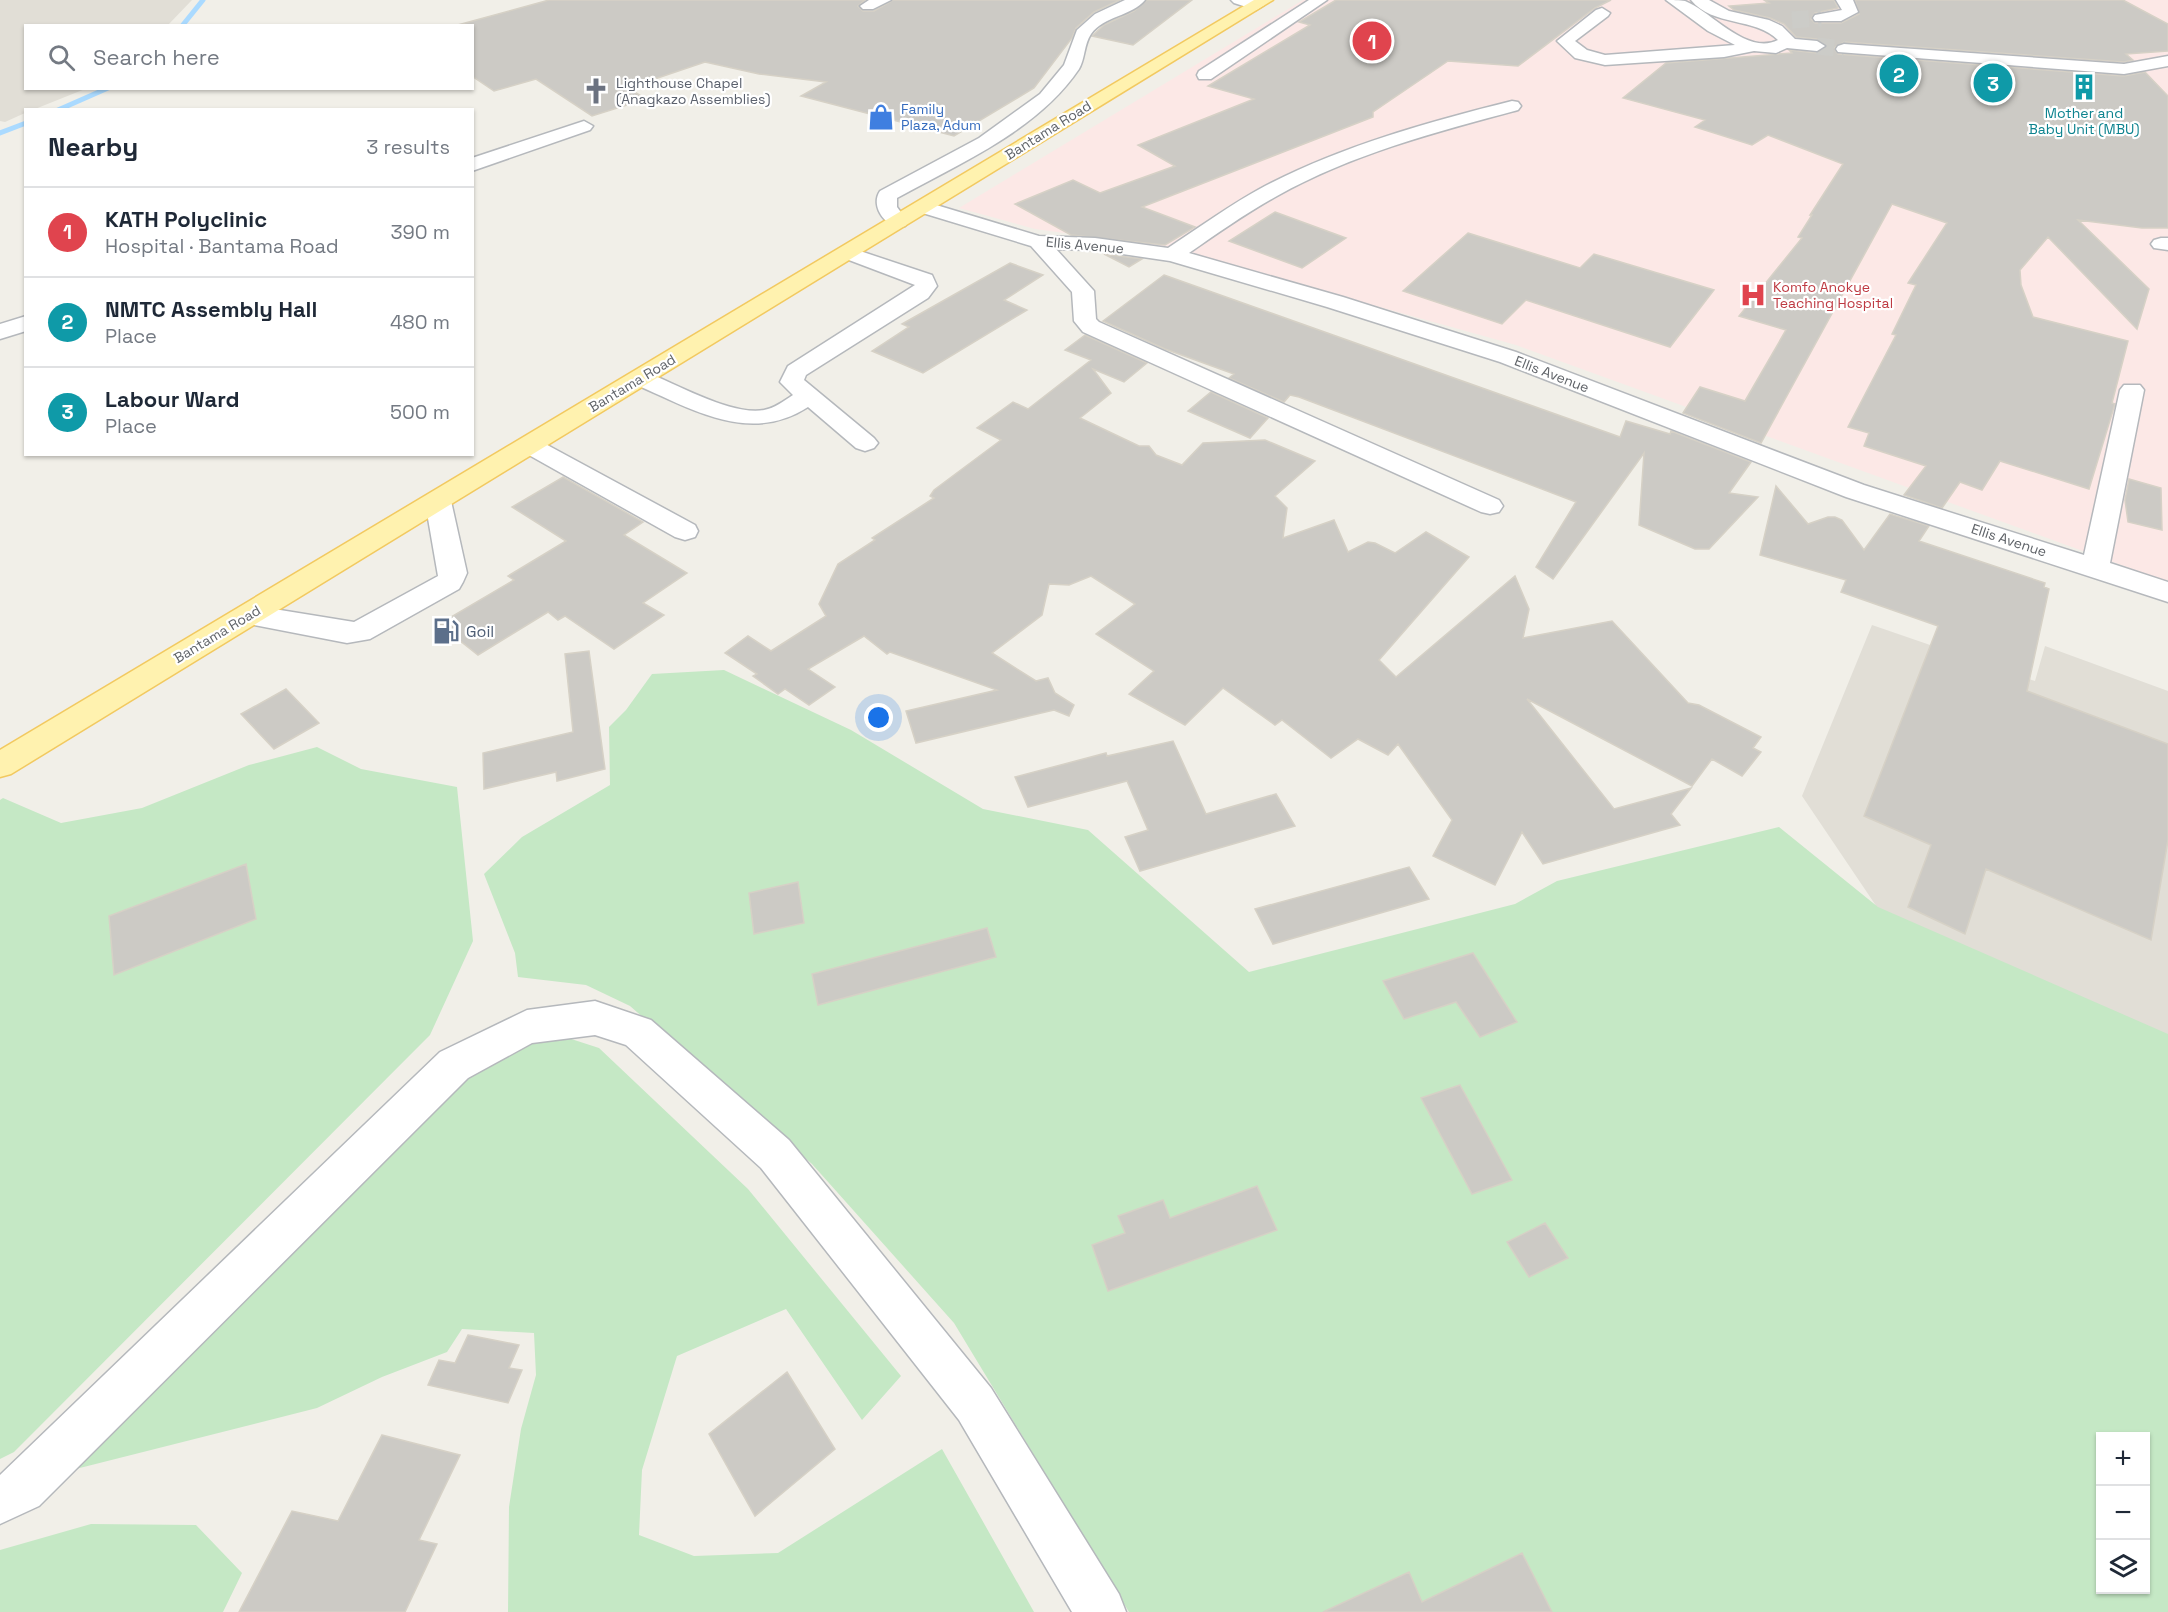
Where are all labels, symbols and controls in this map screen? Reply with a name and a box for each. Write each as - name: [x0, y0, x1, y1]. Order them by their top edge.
- pin: 1: [1352, 18, 1392, 63]
- search box: [24, 24, 474, 90]
- icon: search: [45, 41, 78, 74]
- text: Search here: [93, 43, 220, 71]
- pin: 2: [1880, 52, 1918, 97]
- pin: 3: [1974, 60, 2012, 106]
- building icon: Mother and Baby Unit (MBU): [2069, 72, 2099, 102]
- place label: Lighthouse Chapel (Anagkazo Assemblies): [616, 74, 771, 108]
- church icon: Lighthouse Chapel (Anagkazo Assemblies): [581, 76, 611, 106]
- street label: Bantama Road: [1002, 96, 1094, 164]
- place label: Family Plaza, Adum: [901, 100, 981, 134]
- shop icon: Family Plaza, Adum: [866, 102, 896, 132]
- place label: Mother and Baby Unit (MBU): [2028, 104, 2140, 138]
- text: Nearby: [48, 130, 138, 164]
- text: 3 results: [366, 134, 450, 160]
- text: KATH Polyclinic: [105, 205, 267, 233]
- text: 1: [63, 219, 72, 245]
- text: 390 m: [391, 219, 450, 245]
- text: Hospital · Bantama Road: [105, 233, 339, 259]
- street label: Ellis Avenue: [1045, 233, 1125, 257]
- place label: Komfo Anokye Teaching Hospital: [1773, 278, 1893, 312]
- hospital icon: Komfo Anokye Teaching Hospital: [1738, 280, 1768, 310]
- text: NMTC Assembly Hall: [105, 295, 317, 323]
- text: 2: [62, 309, 73, 335]
- text: 480 m: [390, 309, 450, 335]
- text: Place: [105, 323, 157, 349]
- street label: Bantama Road: [585, 350, 679, 416]
- street label: Ellis Avenue: [1512, 352, 1592, 396]
- text: Labour Ward: [105, 385, 240, 413]
- text: 3: [61, 399, 74, 425]
- text: 500 m: [390, 399, 450, 425]
- text: Place: [105, 413, 157, 439]
- street label: Ellis Avenue: [1969, 519, 2049, 561]
- street label: Bantama Road: [170, 601, 264, 667]
- fuel station icon: Goil: [431, 616, 461, 646]
- place label: Goil: [466, 621, 494, 642]
- your location: [864, 703, 893, 732]
- map controls: [2096, 1432, 2150, 1594]
- button: +: [2096, 1432, 2150, 1486]
- button: −: [2096, 1486, 2150, 1540]
- button: layers: [2096, 1540, 2150, 1594]

